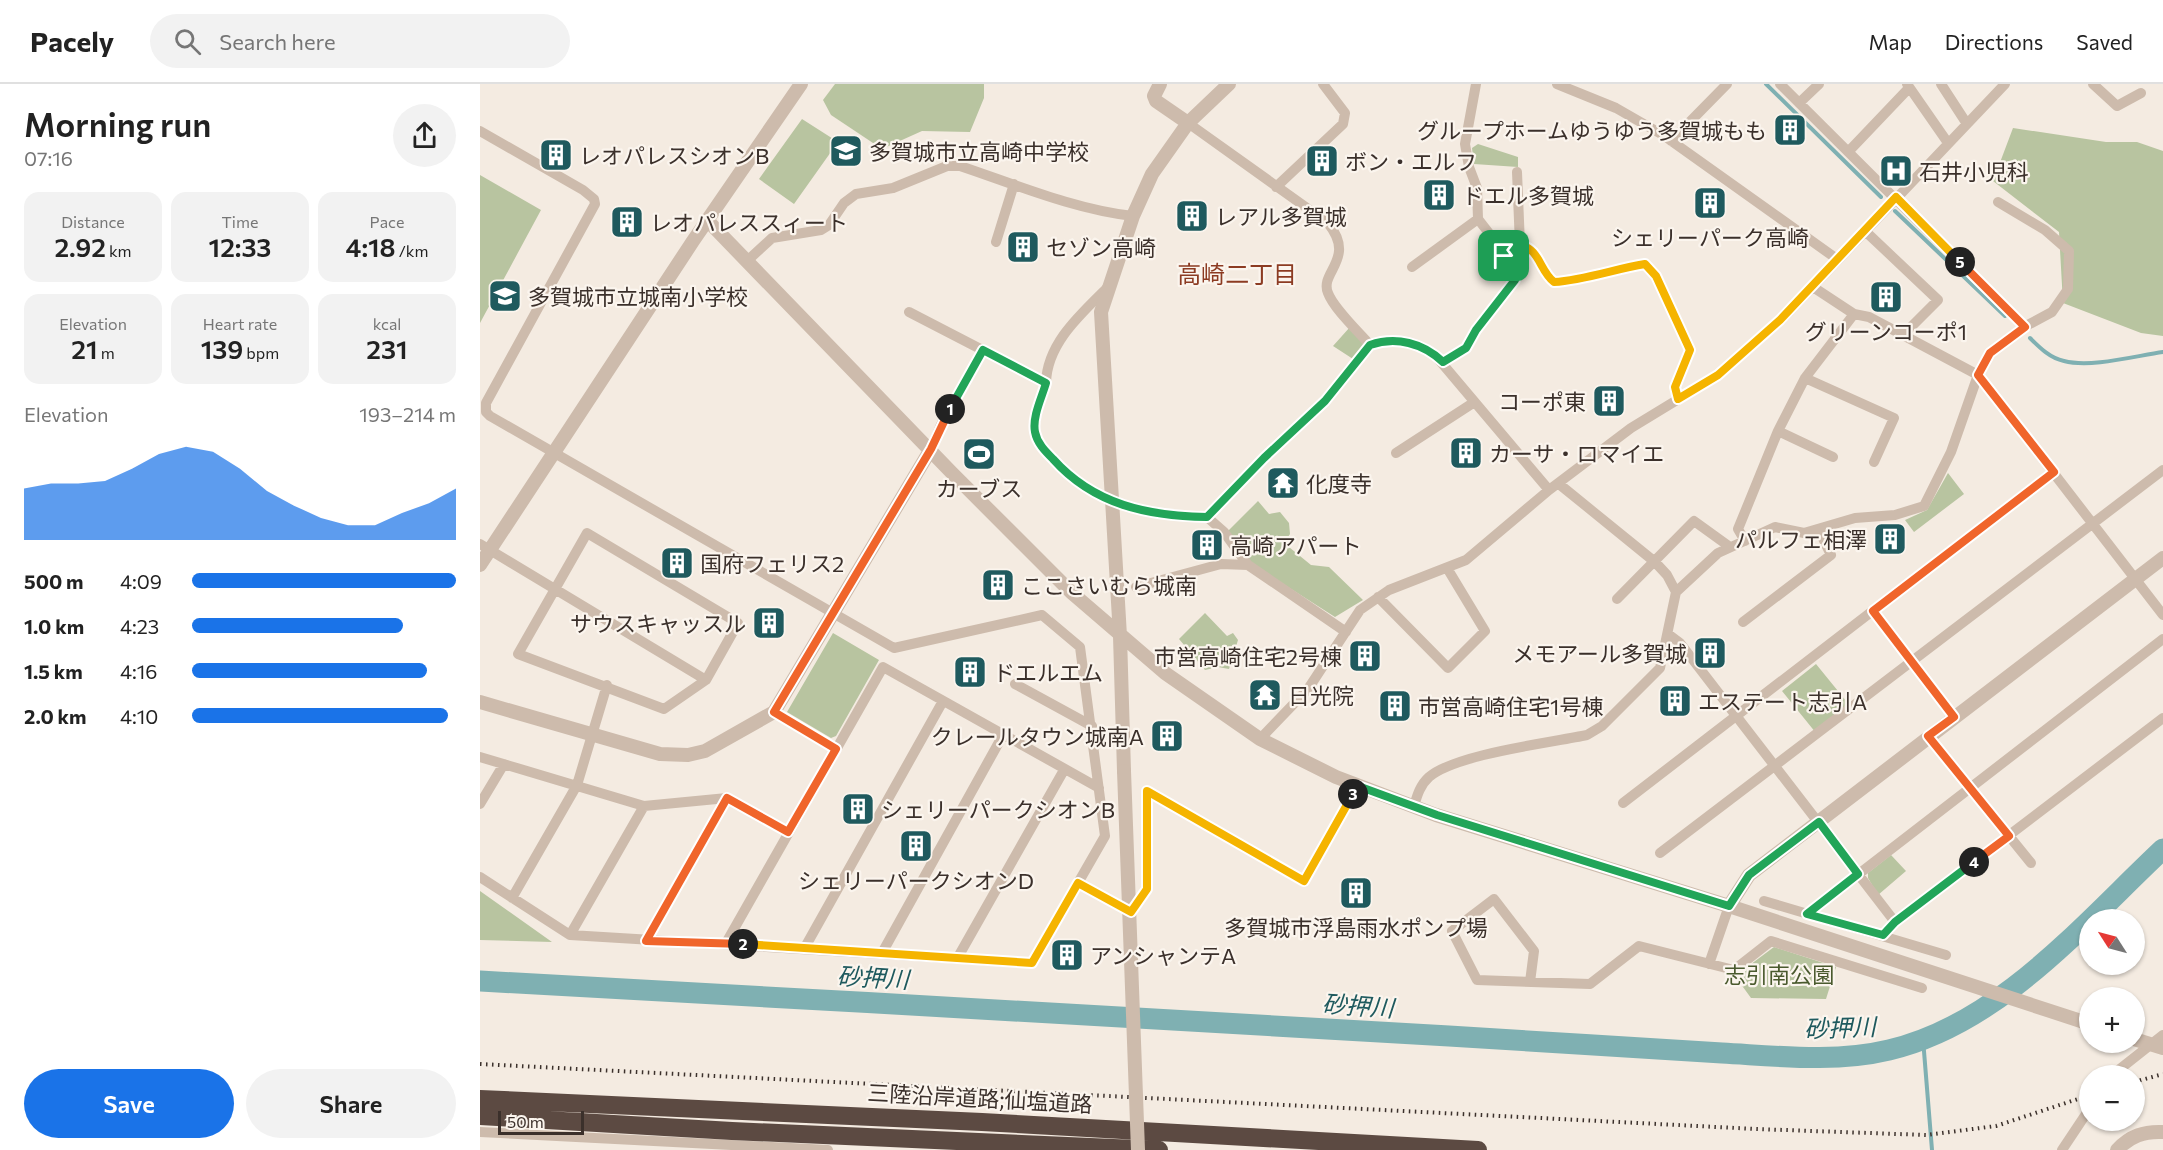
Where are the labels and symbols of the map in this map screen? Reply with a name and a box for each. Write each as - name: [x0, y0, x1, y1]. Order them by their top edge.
- building icon: グループホームゆうゆう多賀城もも: [1772, 112, 1808, 148]
- place label: グループホームゆうゆう多賀城もも: [1417, 117, 1767, 144]
- school or university icon: 多賀城市立高崎中学校: [828, 133, 864, 169]
- building icon: レオパレスシオンB: [538, 137, 574, 173]
- place label: 多賀城市立高崎中学校: [869, 138, 1089, 165]
- place label: レオパレスシオンB: [579, 142, 769, 169]
- building icon: ボン・エルフ: [1304, 143, 1340, 179]
- place label: ボン・エルフ: [1345, 148, 1477, 175]
- hospital icon: 石井小児科: [1878, 153, 1914, 189]
- place label: 石井小児科: [1919, 158, 2029, 185]
- building icon: ドエル多賀城: [1421, 177, 1457, 213]
- place label: ドエル多賀城: [1462, 182, 1594, 209]
- building icon: シェリーパーク高崎: [1692, 185, 1728, 221]
- building icon: レアル多賀城: [1174, 198, 1210, 234]
- place label: レアル多賀城: [1215, 203, 1347, 230]
- building icon: レオパレススィート: [609, 204, 645, 240]
- place label: レオパレススィート: [650, 209, 848, 236]
- place label: シェリーパーク高崎: [1611, 224, 1809, 251]
- building icon: セゾン高崎: [1005, 229, 1041, 265]
- pin: [1478, 230, 1529, 281]
- place label: セゾン高崎: [1046, 234, 1156, 261]
- pin: 5: [1945, 247, 1975, 277]
- district label: 高崎二丁目: [1177, 259, 1297, 288]
- school or university icon: 多賀城市立城南小学校: [487, 278, 523, 314]
- building icon: グリーンコーポ1: [1868, 279, 1904, 315]
- place label: 多賀城市立城南小学校: [528, 283, 748, 310]
- place label: グリーンコーポ1: [1805, 318, 1967, 345]
- building icon: コーポ東: [1591, 383, 1627, 419]
- place label: コーポ東: [1498, 388, 1586, 415]
- pin: 1: [935, 394, 965, 424]
- building icon: カーサ・ロマイエ: [1448, 435, 1484, 471]
- sports icon: カーブス: [961, 436, 997, 472]
- place label: カーサ・ロマイエ: [1489, 440, 1664, 467]
- temple icon: 化度寺: [1265, 465, 1301, 501]
- place label: 化度寺: [1306, 470, 1372, 497]
- place label: カーブス: [936, 475, 1022, 502]
- building icon: パルフェ相澤: [1872, 521, 1908, 557]
- place label: パルフェ相澤: [1735, 526, 1867, 553]
- building icon: 高崎アパート: [1189, 527, 1225, 563]
- place label: 高崎アパート: [1230, 532, 1362, 559]
- building icon: 国府フェリス2: [659, 545, 695, 581]
- place label: 国府フェリス2: [700, 550, 844, 577]
- building icon: ここさいむら城南: [980, 567, 1016, 603]
- place label: ここさいむら城南: [1021, 572, 1197, 599]
- building icon: サウスキャッスル: [751, 605, 787, 641]
- place label: サウスキャッスル: [570, 610, 746, 637]
- building icon: メモアール多賀城: [1692, 635, 1728, 671]
- building icon: 市営高崎住宅2号棟: [1347, 638, 1383, 674]
- place label: メモアール多賀城: [1512, 640, 1687, 667]
- place label: 市営高崎住宅2号棟: [1154, 643, 1342, 670]
- building icon: ドエルエム: [952, 654, 988, 690]
- place label: ドエルエム: [993, 659, 1103, 686]
- temple icon: 日光院: [1247, 677, 1283, 713]
- place label: 日光院: [1288, 682, 1354, 709]
- building icon: エステート志引A: [1657, 683, 1693, 719]
- building icon: 市営高崎住宅1号棟: [1377, 688, 1413, 724]
- place label: エステート志引A: [1698, 688, 1867, 715]
- place label: 市営高崎住宅1号棟: [1418, 693, 1603, 720]
- building icon: クレールタウン城南A: [1149, 718, 1185, 754]
- place label: クレールタウン城南A: [931, 723, 1144, 750]
- pin: 3: [1338, 779, 1368, 809]
- building icon: シェリーパークシオンB: [840, 791, 876, 827]
- place label: シェリーパークシオンB: [881, 796, 1115, 823]
- building icon: シェリーパークシオンD: [898, 828, 934, 864]
- pin: 4: [1959, 847, 1989, 877]
- place label: シェリーパークシオンD: [798, 867, 1034, 894]
- building icon: 多賀城市浮島雨水ポンプ場: [1338, 875, 1374, 911]
- north arrow: [2079, 909, 2145, 975]
- place label: 多賀城市浮島雨水ポンプ場: [1224, 914, 1488, 941]
- pin: 2: [728, 929, 758, 959]
- building icon: アンシャンテA: [1049, 937, 1085, 973]
- place label: アンシャンテA: [1090, 942, 1236, 969]
- water label: 砂押川: [836, 961, 913, 994]
- park label: 志引南公園: [1724, 961, 1834, 988]
- water label: 砂押川: [1321, 988, 1398, 1022]
- water label: 砂押川: [1804, 1011, 1879, 1043]
- street label: 三陸沿岸道路;仙塩道路: [867, 1079, 1093, 1117]
- scale bar: [498, 1108, 584, 1136]

